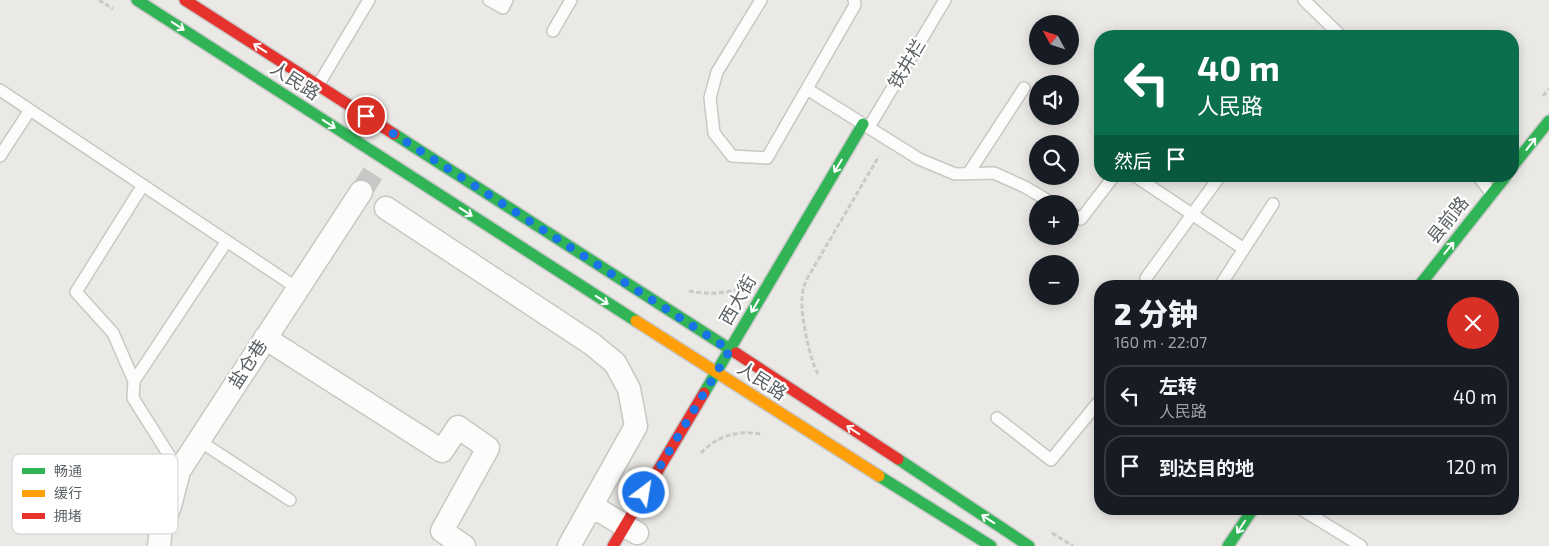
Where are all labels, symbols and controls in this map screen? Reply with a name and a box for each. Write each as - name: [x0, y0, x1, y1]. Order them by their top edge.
- north arrow: [1029, 15, 1079, 65]
- map controls: [1029, 15, 1079, 305]
- one-way arrow: [170, 22, 184, 32]
- street label: 铁井栏: [883, 35, 929, 92]
- one-way arrow: [253, 43, 267, 53]
- text: 40 m: [1197, 46, 1280, 88]
- icon: left: [1114, 50, 1179, 115]
- street label: 人民路: [267, 56, 324, 104]
- button: sound: [1029, 75, 1079, 125]
- text: 人民路: [1197, 92, 1263, 118]
- pin: [345, 95, 387, 137]
- icon: arrive: [352, 102, 380, 130]
- one-way arrow: [322, 118, 336, 129]
- button: search: [1029, 135, 1079, 185]
- one-way arrow: [1525, 138, 1536, 151]
- icon: arrive: [1162, 145, 1190, 173]
- text: 然后: [1114, 149, 1152, 172]
- one-way arrow: [833, 158, 843, 172]
- street label: 县前路: [1422, 191, 1473, 247]
- button: +: [1029, 195, 1079, 245]
- one-way arrow: [458, 207, 472, 217]
- one-way arrow: [1443, 242, 1454, 255]
- button: −: [1029, 255, 1079, 305]
- street label: 西大街: [714, 271, 760, 328]
- one-way arrow: [595, 295, 609, 305]
- text: 2 分钟: [1114, 295, 1198, 331]
- button: close: [1447, 297, 1499, 349]
- one-way arrow: [750, 298, 760, 312]
- text: 160 m · 22:07: [1114, 332, 1207, 351]
- street label: 盐仓巷: [223, 335, 271, 392]
- street label: 人民路: [734, 356, 791, 404]
- text: 左转: [1159, 374, 1197, 397]
- icon: left: [1116, 382, 1144, 410]
- text: 40 m: [1453, 385, 1497, 408]
- text: 人民路: [1159, 401, 1207, 420]
- one-way arrow: [846, 424, 860, 434]
- icon: arrive: [1116, 452, 1144, 480]
- legend: [12, 454, 178, 534]
- text: 120 m: [1446, 455, 1497, 478]
- text: 到达目的地: [1159, 456, 1254, 479]
- text: 畅通: [54, 462, 82, 479]
- position arrow: [617, 466, 669, 518]
- text: 缓行: [54, 484, 82, 501]
- text: 拥堵: [54, 507, 82, 524]
- one-way arrow: [982, 514, 996, 524]
- one-way arrow: [1235, 520, 1245, 534]

